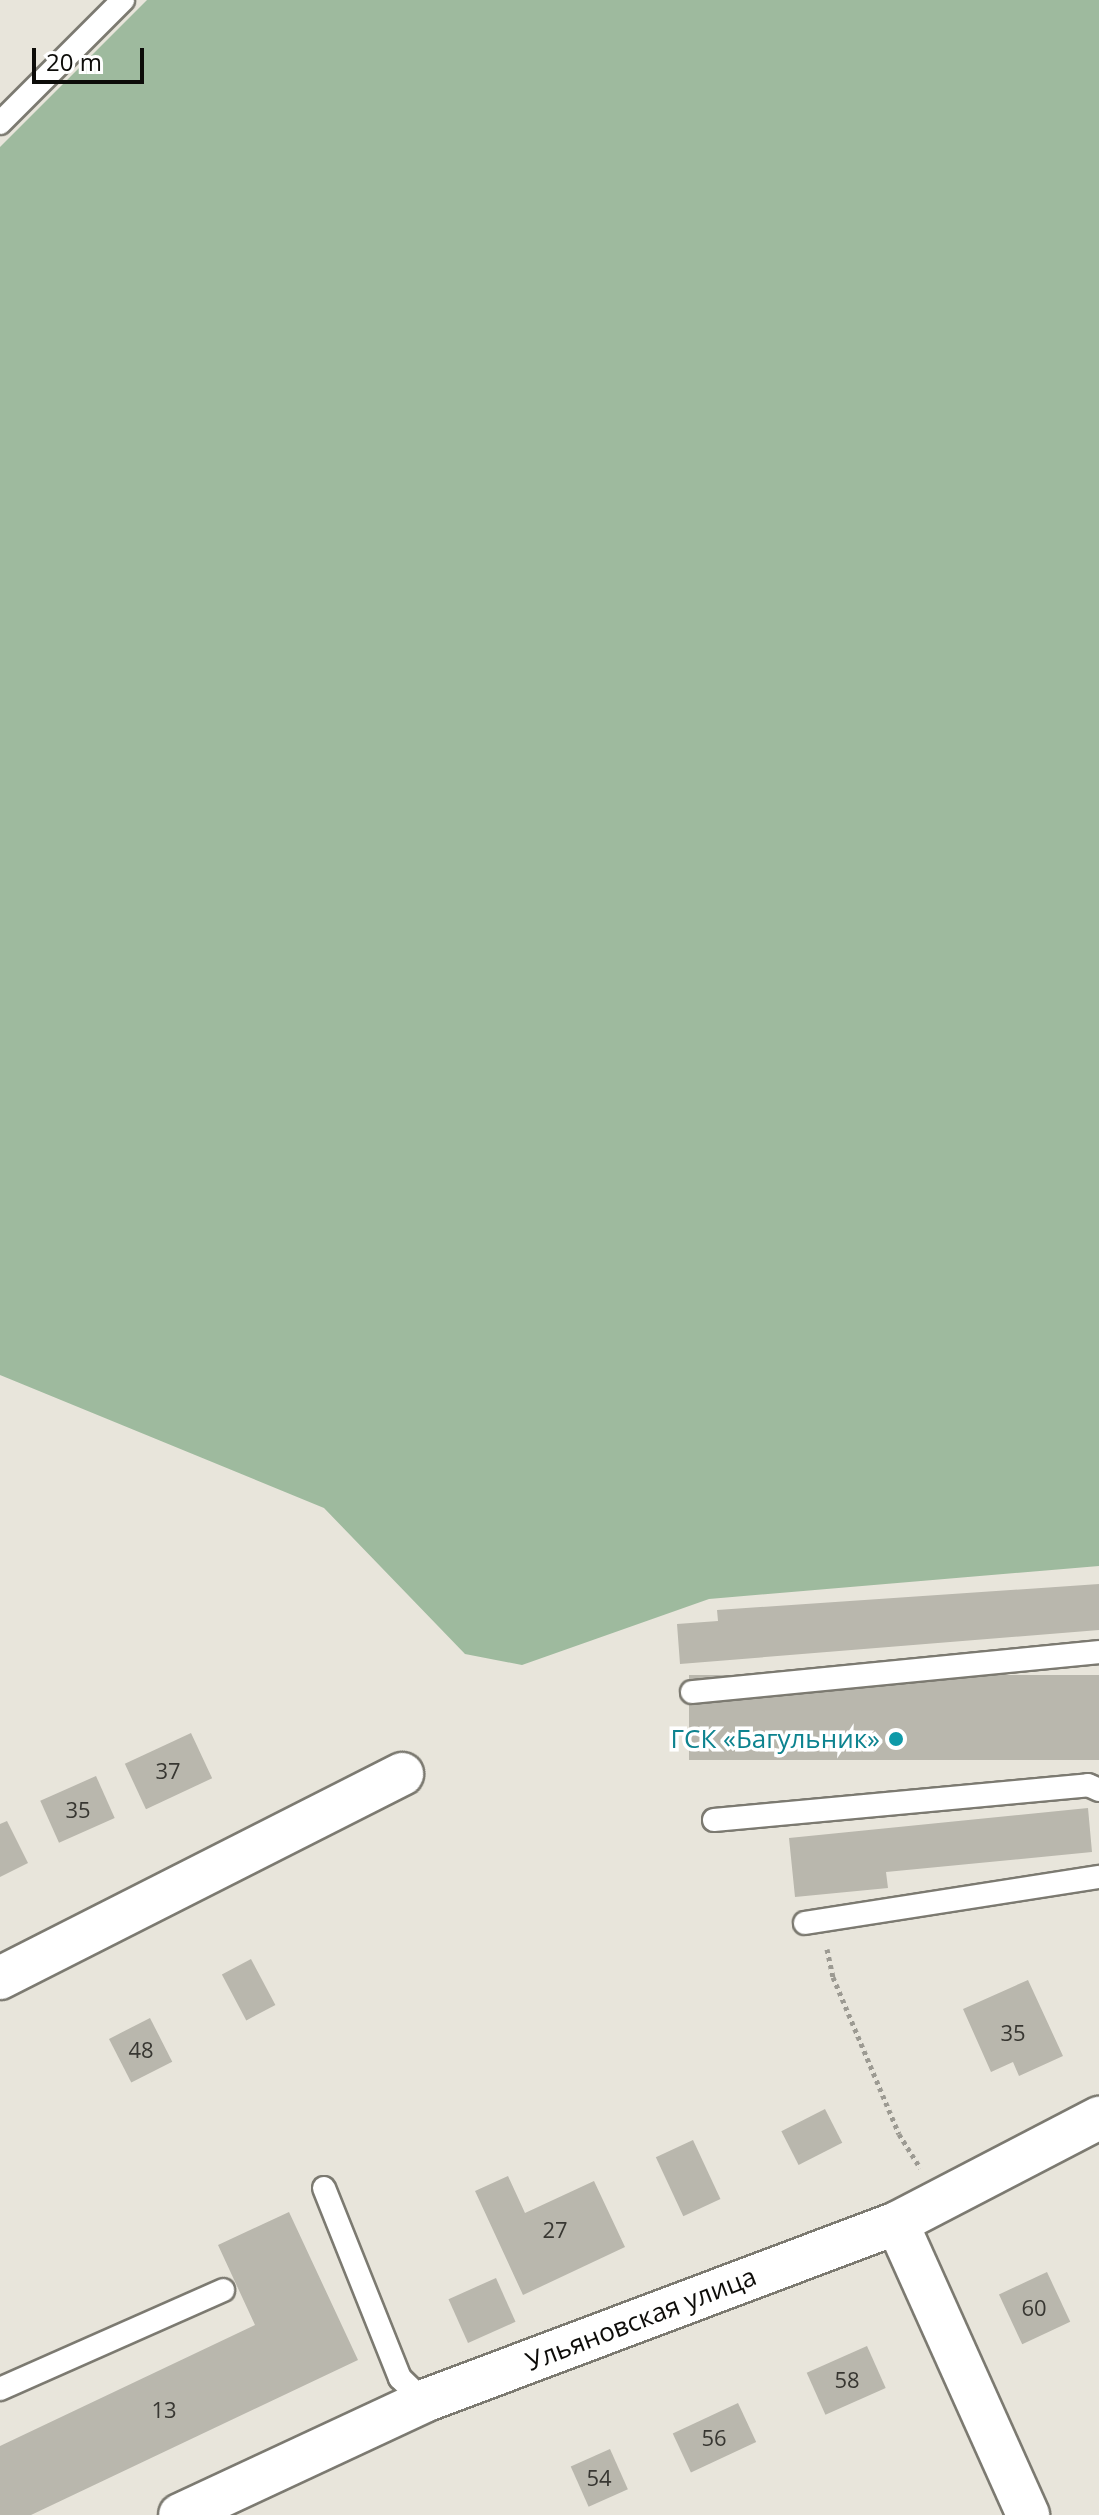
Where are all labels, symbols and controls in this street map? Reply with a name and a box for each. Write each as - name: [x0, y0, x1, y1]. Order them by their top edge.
- scale bar: [36, 32, 148, 82]
- text: 20 m: [46, 45, 102, 78]
- place label: ГСК «Багульник»: [671, 1723, 880, 1755]
- marker: ГСК «Багульник»: [887, 1730, 905, 1748]
- house number: 37: [155, 1758, 181, 1784]
- house number: 35: [65, 1797, 91, 1823]
- house number: 35: [1000, 2020, 1026, 2046]
- house number: 48: [128, 2037, 154, 2063]
- house number: 27: [542, 2217, 568, 2243]
- street label: Ульяновская улица: [521, 2261, 761, 2377]
- house number: 60: [1021, 2295, 1047, 2321]
- house number: 58: [834, 2367, 860, 2393]
- house number: 13: [151, 2397, 177, 2423]
- house number: 56: [701, 2425, 727, 2451]
- house number: 54: [586, 2465, 612, 2491]

